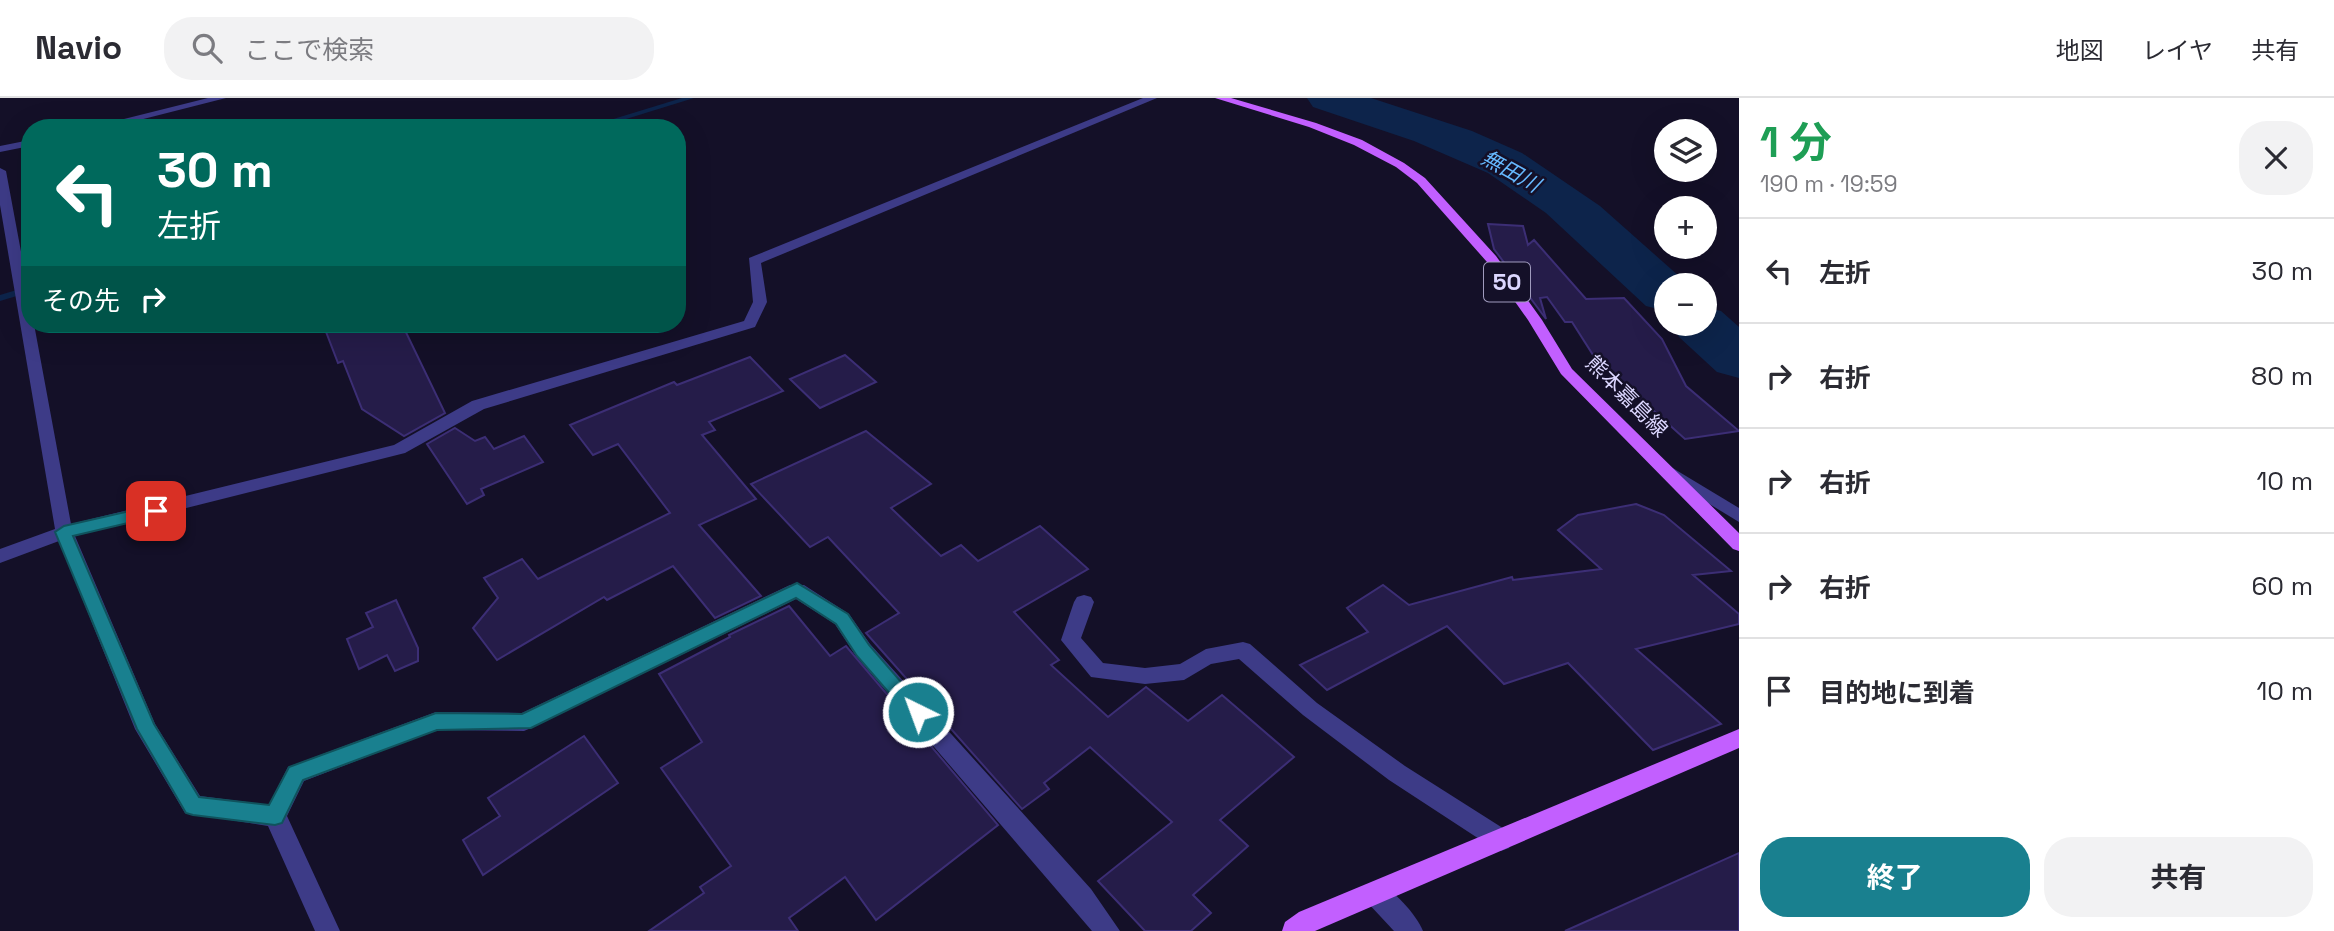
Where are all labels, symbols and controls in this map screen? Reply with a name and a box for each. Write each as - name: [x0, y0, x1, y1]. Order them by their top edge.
- search box: [164, 17, 654, 80]
- text: Navio: [35, 27, 122, 69]
- icon: search: [188, 29, 226, 67]
- text: ここで検索: [244, 33, 374, 67]
- text: 地図: [2056, 35, 2104, 66]
- text: レイヤ: [2142, 35, 2213, 66]
- text: 共有: [2251, 35, 2299, 66]
- text: 1 分: [1760, 116, 1832, 169]
- map controls: [1654, 119, 1717, 336]
- button: layers: [1654, 119, 1717, 182]
- button: close: [2239, 121, 2313, 195]
- text: 30 m: [157, 139, 273, 201]
- water label: 無田川: [1477, 144, 1547, 199]
- icon: left: [42, 147, 133, 238]
- text: 190 m · 19:59: [1760, 169, 1898, 199]
- button: +: [1654, 196, 1717, 259]
- text: 左折: [157, 206, 221, 246]
- icon: left: [1760, 252, 1798, 290]
- text: 30 m: [2252, 254, 2313, 288]
- text: 左折: [1819, 256, 1871, 290]
- road number: 50: [1484, 262, 1530, 302]
- button: −: [1654, 273, 1717, 336]
- icon: right: [134, 280, 172, 318]
- text: その先: [42, 284, 120, 318]
- street label: 熊本嘉島線: [1580, 349, 1674, 443]
- icon: right: [1760, 357, 1798, 395]
- text: 80 m: [2251, 359, 2313, 393]
- text: 右折: [1819, 361, 1871, 395]
- icon: right: [1760, 462, 1798, 500]
- text: 10 m: [2256, 464, 2313, 498]
- text: 右折: [1819, 466, 1871, 500]
- pin: [126, 481, 186, 541]
- icon: arrive: [137, 492, 175, 530]
- icon: right: [1760, 567, 1798, 605]
- text: 60 m: [2251, 569, 2313, 603]
- text: 右折: [1819, 571, 1871, 605]
- icon: arrive: [1760, 672, 1798, 710]
- text: 10 m: [2256, 674, 2313, 708]
- position arrow: [881, 675, 955, 749]
- text: 目的地に到着: [1819, 676, 1975, 710]
- button: 終了: [1760, 837, 2030, 917]
- button: 共有: [2044, 837, 2313, 917]

